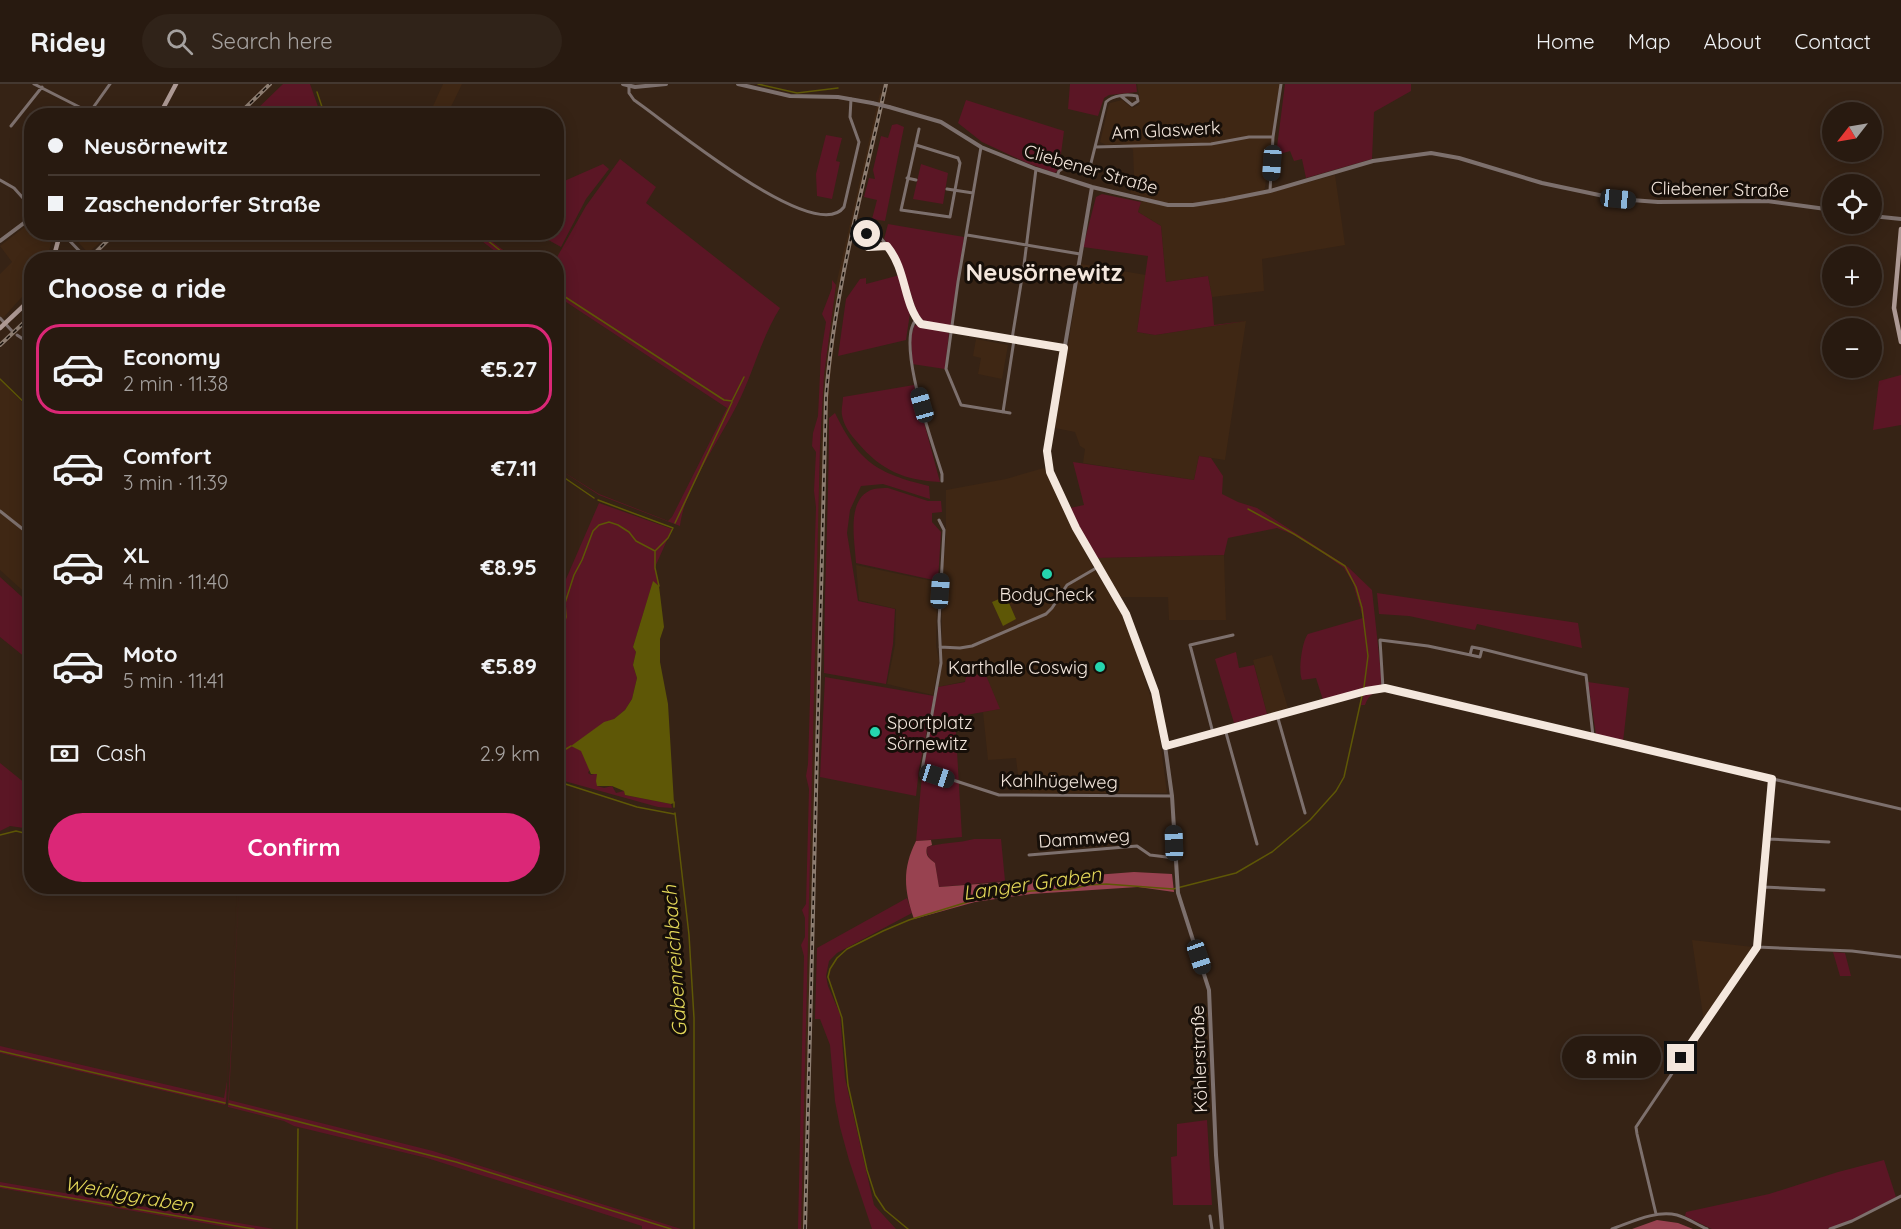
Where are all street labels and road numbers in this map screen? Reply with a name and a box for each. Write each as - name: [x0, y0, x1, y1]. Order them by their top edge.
- street label: Am Glaswerk: [1111, 116, 1221, 144]
- street label: Cliebener Straße: [1021, 139, 1161, 199]
- street label: Cliebener Straße: [1651, 176, 1789, 202]
- street label: Kahlhügelweg: [1000, 768, 1118, 794]
- street label: Dammweg: [1038, 823, 1130, 853]
- street label: Köhlerstraße: [1186, 1005, 1212, 1113]

